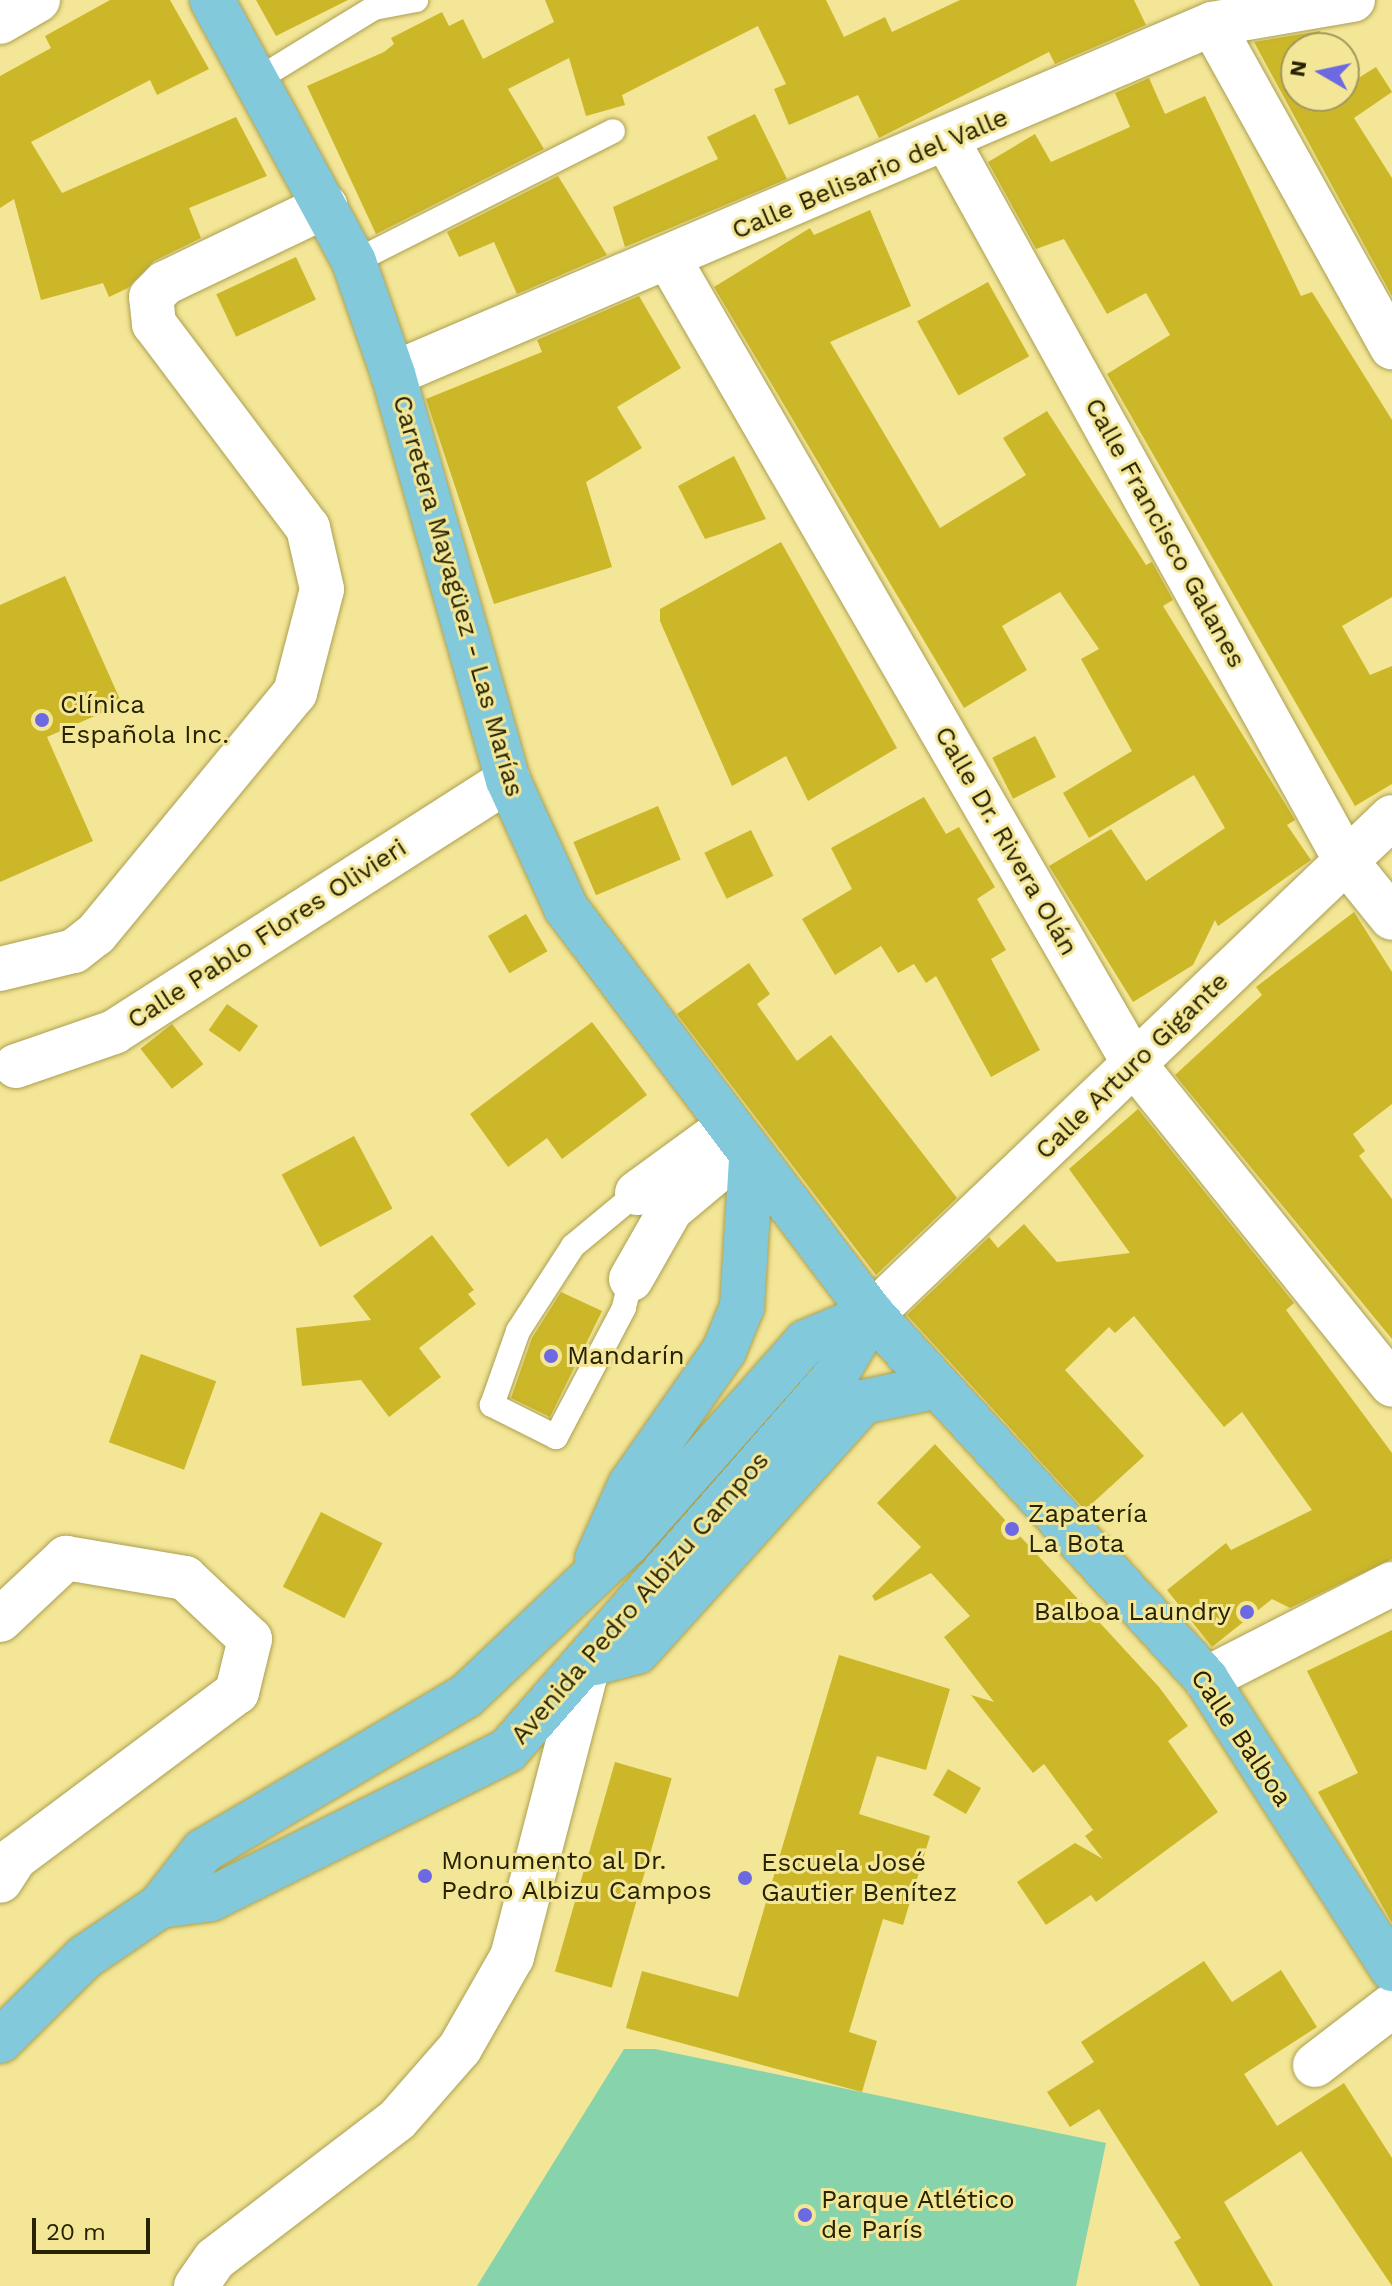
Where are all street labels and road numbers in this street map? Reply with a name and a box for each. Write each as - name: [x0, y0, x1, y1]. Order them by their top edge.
- street label: Calle Belisario del Valle: [726, 101, 1014, 247]
- street label: Carretera Mayagüez - Las Marías: [386, 391, 530, 801]
- street label: Calle Francisco Galanes: [1078, 393, 1252, 673]
- street label: Calle Dr. Rivera Olán: [928, 721, 1084, 961]
- street label: Calle Pablo Flores Olivieri: [122, 832, 412, 1036]
- street label: Calle Arturo Gigante: [1029, 966, 1235, 1166]
- street label: Avenida Pedro Albizu Campos: [504, 1445, 776, 1751]
- street label: Calle Balboa: [1184, 1664, 1298, 1812]

